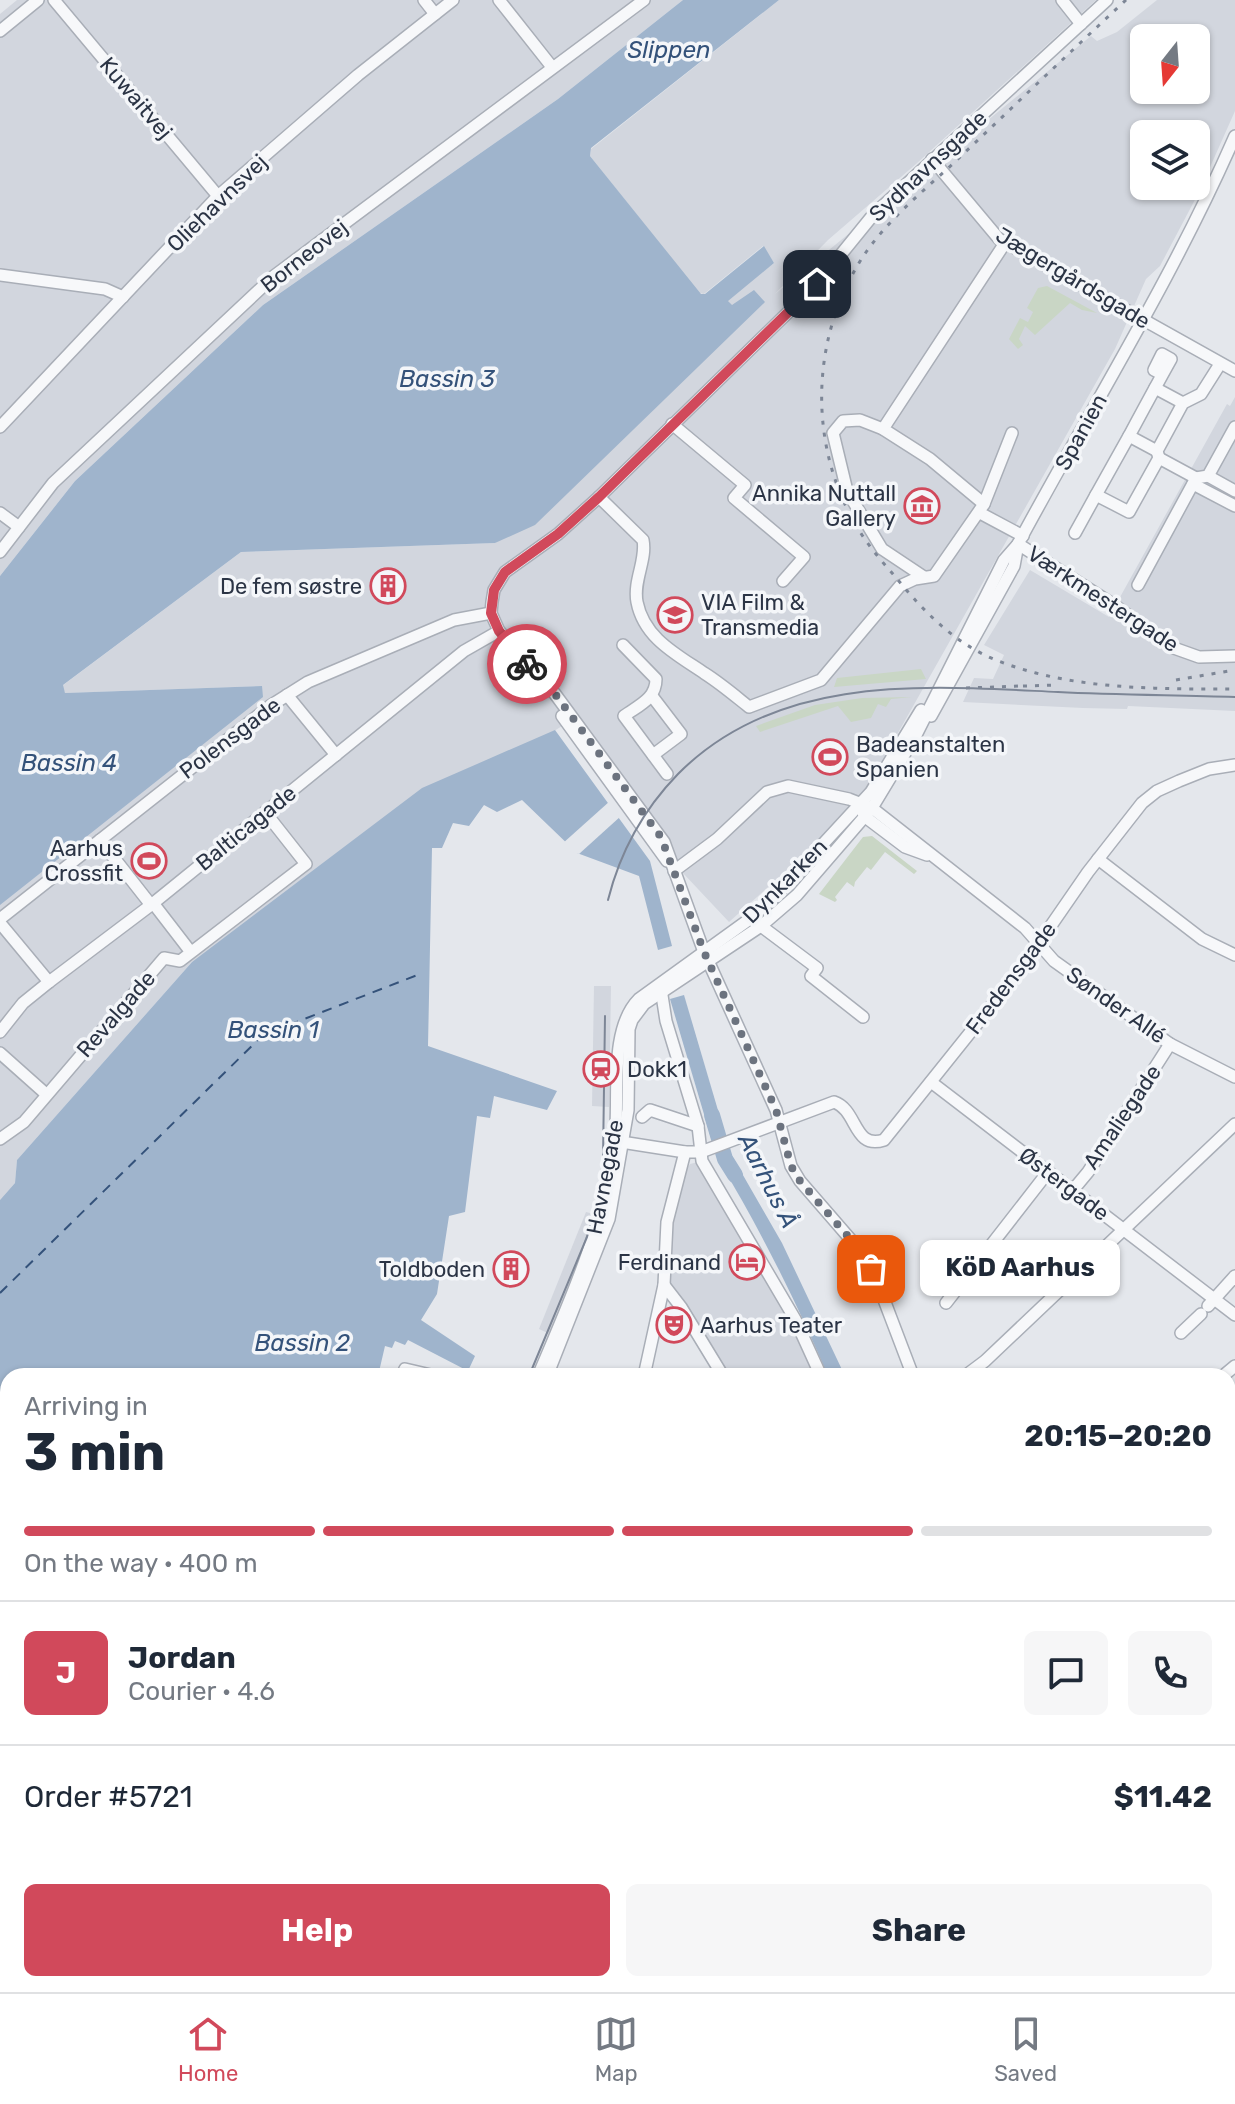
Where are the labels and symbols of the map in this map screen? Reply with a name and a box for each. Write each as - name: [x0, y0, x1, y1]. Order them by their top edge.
- north arrow: [1130, 24, 1210, 104]
- water label: Slippen: [627, 36, 711, 64]
- street label: Kuwaitvej: [94, 51, 178, 145]
- street label: Sydhavnsgade: [863, 105, 993, 227]
- street label: Oliehavnsvej: [161, 148, 273, 258]
- street label: Borneovej: [255, 214, 353, 298]
- street label: Jægergårdsgade: [991, 221, 1155, 335]
- pin: [783, 250, 851, 318]
- water label: Bassin 3: [399, 365, 495, 393]
- street label: Spanien: [1049, 389, 1113, 475]
- place label: Annika Nuttall Gallery: [752, 480, 896, 532]
- museum icon: Annika Nuttall Gallery: [903, 487, 941, 525]
- street label: Værkmestergade: [1022, 540, 1184, 658]
- building icon: De fem søstre: [369, 567, 407, 605]
- place label: De fem søstre: [220, 573, 362, 600]
- place label: VIA Film & Transmedia: [701, 589, 819, 641]
- school or university icon: VIA Film & Transmedia: [656, 596, 694, 634]
- courier: [487, 624, 567, 704]
- street label: Polensgade: [174, 691, 286, 785]
- place label: Badeanstalten Spanien: [856, 731, 1005, 783]
- sports icon: Badeanstalten Spanien: [811, 738, 849, 776]
- water label: Bassin 4: [21, 749, 117, 777]
- street label: Balticagade: [190, 779, 302, 877]
- street label: Dynkarken: [737, 833, 833, 929]
- place label: Aarhus Crossfit: [44, 835, 123, 887]
- sports icon: Aarhus Crossfit: [130, 842, 168, 880]
- street label: Fredensgade: [960, 916, 1062, 1040]
- street label: Sønder Allé: [1061, 961, 1171, 1049]
- street label: Revalgade: [71, 965, 161, 1063]
- water label: Bassin 1: [227, 1016, 319, 1044]
- station icon: Dokk1: [582, 1050, 620, 1088]
- place label: Dokk1: [627, 1056, 687, 1083]
- street label: Amaliegade: [1077, 1060, 1167, 1174]
- street label: Havnegade: [581, 1117, 629, 1237]
- water label: Aarhus Å: [731, 1127, 804, 1233]
- street label: Østergade: [1014, 1141, 1114, 1227]
- pin: [837, 1235, 905, 1303]
- callout: KöD Aarhus: [919, 1241, 1119, 1297]
- hotel icon: Ferdinand: [728, 1243, 766, 1281]
- place label: Ferdinand: [618, 1249, 721, 1276]
- building icon: Toldboden: [492, 1250, 530, 1288]
- place label: Toldboden: [379, 1256, 485, 1283]
- theatre icon: Aarhus Teater: [655, 1306, 693, 1344]
- place label: Aarhus Teater: [700, 1312, 843, 1339]
- water label: Bassin 2: [254, 1329, 350, 1357]

